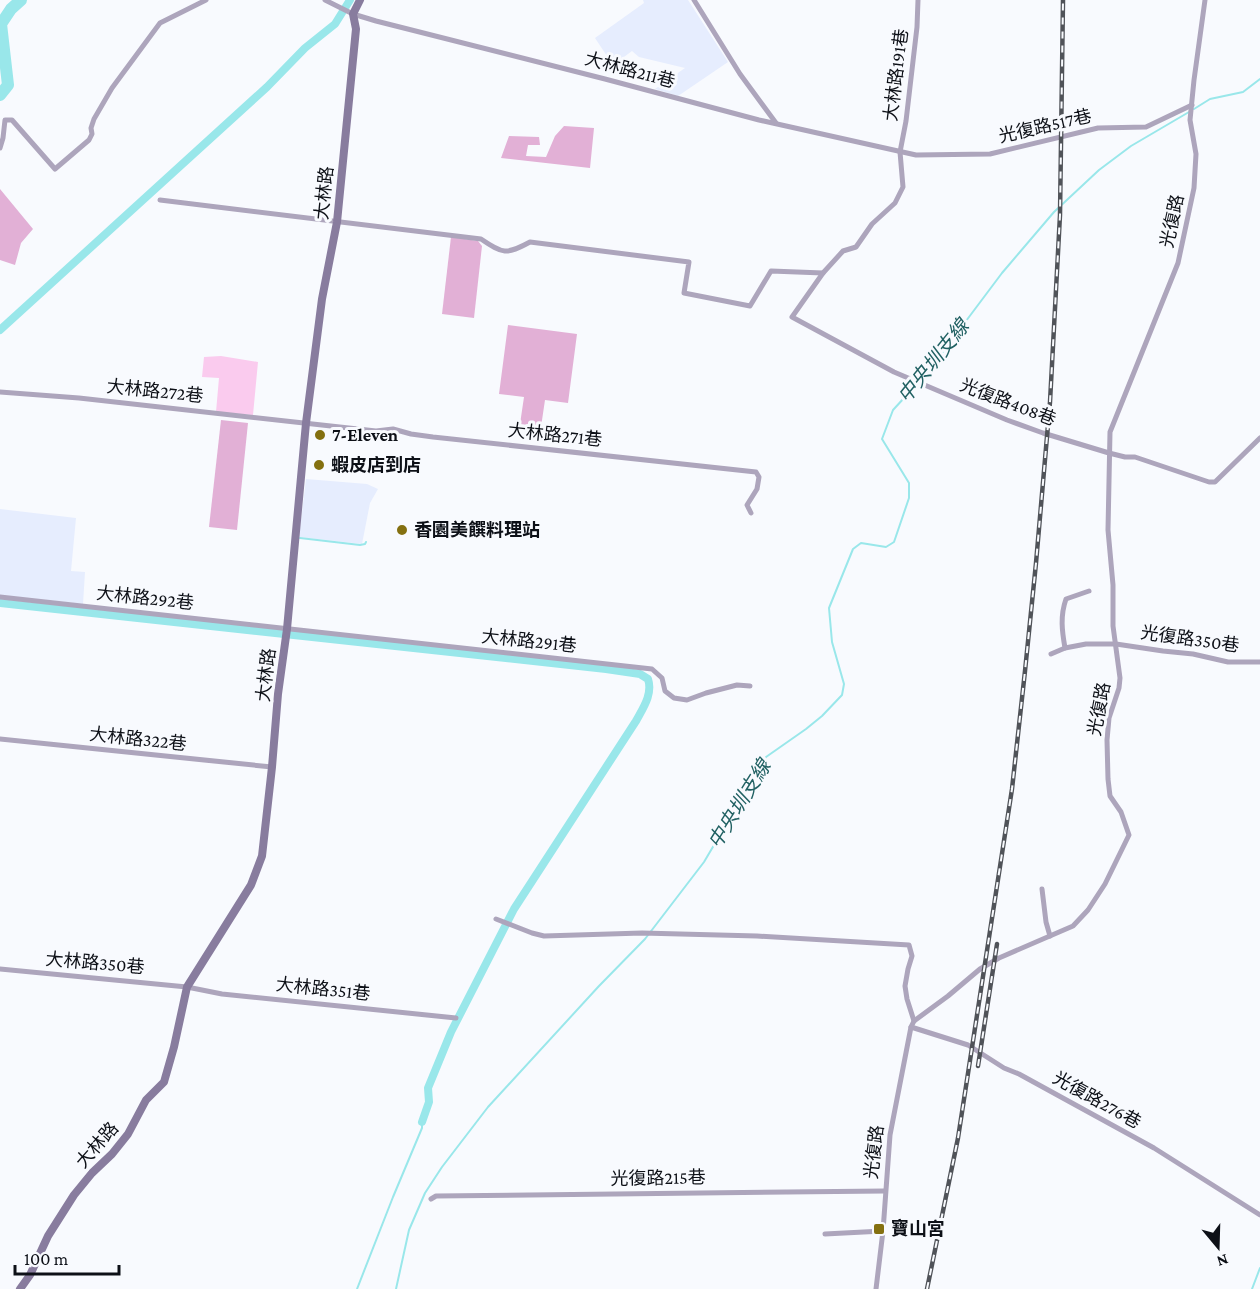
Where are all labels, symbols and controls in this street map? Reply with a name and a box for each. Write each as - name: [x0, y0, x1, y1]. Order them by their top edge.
- street label: 大林路191巷: [880, 28, 912, 122]
- street label: 大林路211巷: [583, 48, 677, 92]
- street label: 光復路517巷: [997, 106, 1093, 146]
- street label: 大林路: [311, 165, 337, 221]
- street label: 光復路: [1157, 193, 1187, 249]
- water label: 中央圳支線: [893, 314, 974, 407]
- street label: 光復路408巷: [957, 375, 1059, 429]
- street label: 大林路272巷: [106, 376, 204, 406]
- street label: 大林路271巷: [507, 420, 603, 450]
- place label: 7-Eleven: [332, 425, 399, 445]
- marker: 7-Eleven: [313, 428, 327, 442]
- place label: 蝦皮店到店: [331, 455, 421, 475]
- marker: 蝦皮店到店: [312, 458, 326, 472]
- place label: 香園美饌料理站: [414, 520, 540, 540]
- marker: 香園美饌料理站: [395, 523, 409, 537]
- street label: 大林路292巷: [95, 583, 195, 613]
- street label: 光復路350巷: [1139, 622, 1241, 656]
- street label: 大林路291巷: [480, 626, 578, 656]
- street label: 大林路: [253, 647, 279, 703]
- street label: 光復路: [1084, 681, 1114, 737]
- street label: 大林路322巷: [88, 724, 188, 754]
- water label: 中央圳支線: [703, 754, 776, 852]
- street label: 大林路350巷: [45, 949, 145, 977]
- street label: 大林路351巷: [275, 974, 371, 1004]
- street label: 光復路276巷: [1049, 1068, 1145, 1132]
- street label: 大林路: [72, 1118, 122, 1172]
- street label: 光復路: [861, 1124, 887, 1180]
- street label: 光復路215巷: [610, 1167, 706, 1189]
- north arrow: [1188, 1217, 1248, 1277]
- place label: 寶山宮: [891, 1218, 945, 1239]
- marker: 寶山宮: [872, 1222, 886, 1236]
- scale bar: [15, 1238, 118, 1276]
- text: 100 m: [24, 1249, 69, 1269]
- text: N: [1215, 1251, 1231, 1271]

